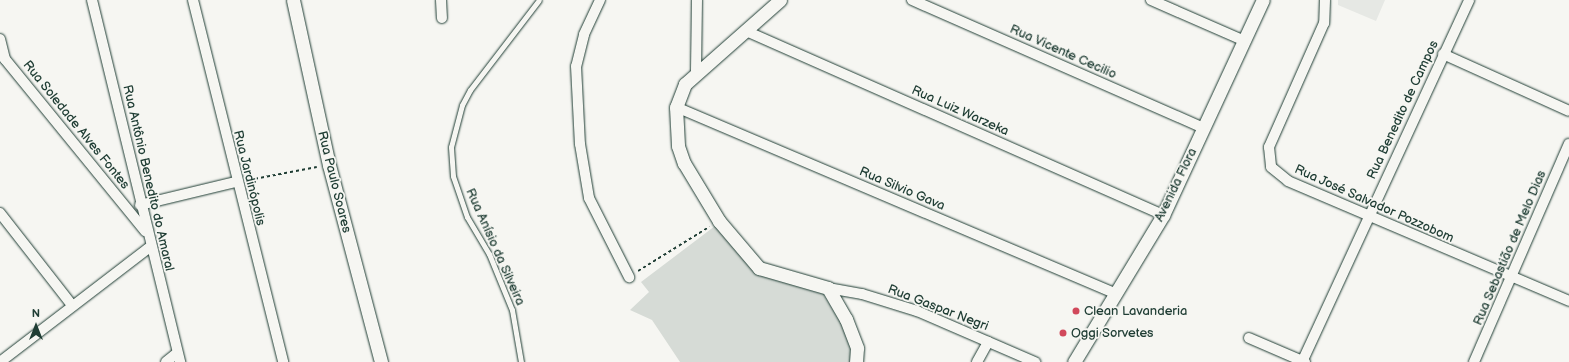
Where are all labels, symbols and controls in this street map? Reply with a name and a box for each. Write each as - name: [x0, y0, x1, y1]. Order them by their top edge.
- street label: Rua Vicente Cecilio: [1007, 21, 1119, 83]
- street label: Rua Benedito de Campos: [1364, 38, 1442, 182]
- street label: Rua Soledade Alves Fontes: [19, 58, 133, 192]
- street label: Rua Luiz Warzeka: [909, 82, 1011, 140]
- street label: Rua Antônio Benedito do Amaral: [119, 83, 177, 273]
- street label: Rua Jardinópolis: [230, 128, 268, 228]
- street label: Rua Paulo Soares: [314, 129, 354, 235]
- street label: Avenida Flora: [1151, 146, 1201, 224]
- street label: Rua José Salvador Pozzobom: [1291, 162, 1457, 246]
- street label: Rua Silvio Gava: [857, 164, 947, 214]
- street label: Rua Sebastião de Melo Dias: [1470, 168, 1550, 328]
- street label: Rua Anísio da Silveira: [462, 186, 528, 308]
- street label: Rua Gaspar Negri: [885, 282, 991, 334]
- place label: Clean Lavanderia: [1084, 303, 1187, 319]
- north arrow: [16, 306, 56, 346]
- marker: Clean Lavanderia: [1071, 306, 1081, 316]
- text: N: [32, 307, 40, 320]
- place label: Oggi Sorvetes: [1071, 325, 1154, 341]
- marker: Oggi Sorvetes: [1058, 328, 1068, 338]

